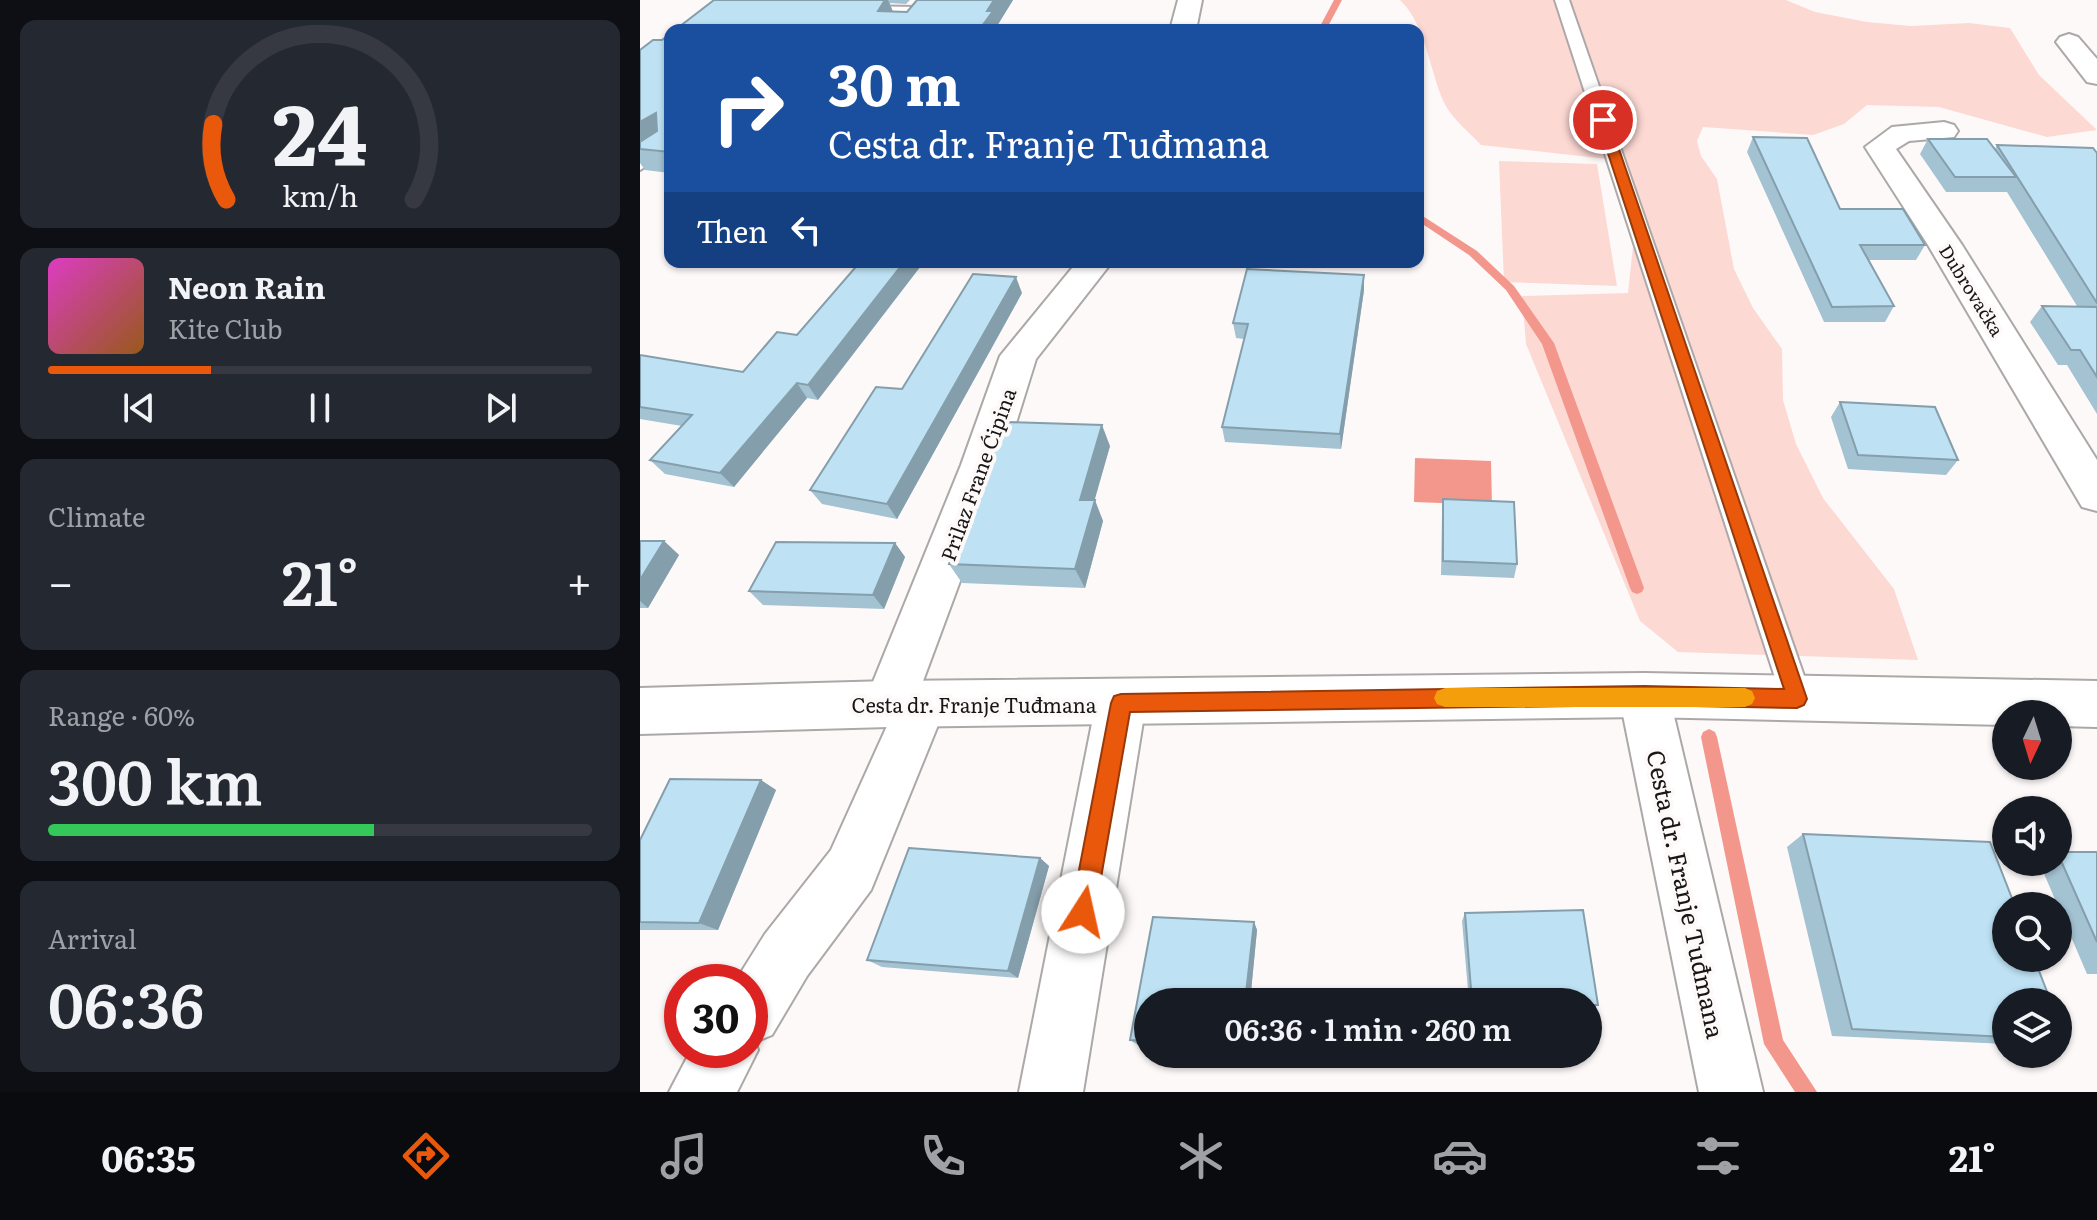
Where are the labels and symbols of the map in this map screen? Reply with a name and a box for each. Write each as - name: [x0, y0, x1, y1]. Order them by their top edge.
- pin: [1569, 86, 1637, 154]
- street label: Dubrovačka: [1933, 239, 2011, 341]
- street label: Prilaz Frane Ćipina: [932, 383, 1022, 565]
- street label: Cesta dr. Franje Tuđmana: [851, 689, 1097, 719]
- north arrow: [1992, 700, 2072, 780]
- street label: Cesta dr. Franje Tuđmana: [1639, 747, 1735, 1042]
- position arrow: [1041, 870, 1125, 954]
- speed limit sign: 30: [664, 964, 768, 1068]

